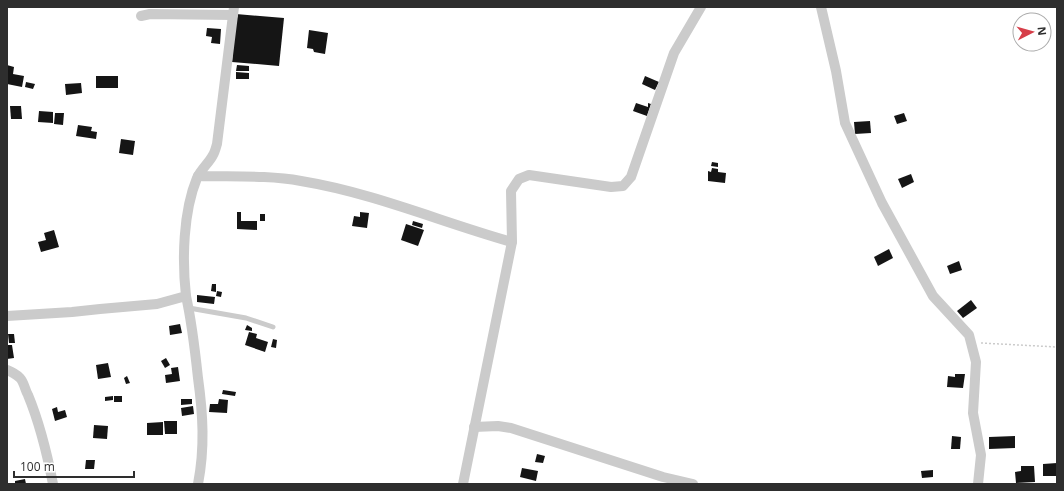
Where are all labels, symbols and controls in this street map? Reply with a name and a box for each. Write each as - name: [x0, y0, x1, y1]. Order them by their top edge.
- north arrow: [1012, 12, 1052, 52]
- text: N: [1035, 26, 1050, 36]
- scale bar: [14, 453, 134, 479]
- text: 100 m: [20, 458, 55, 475]

